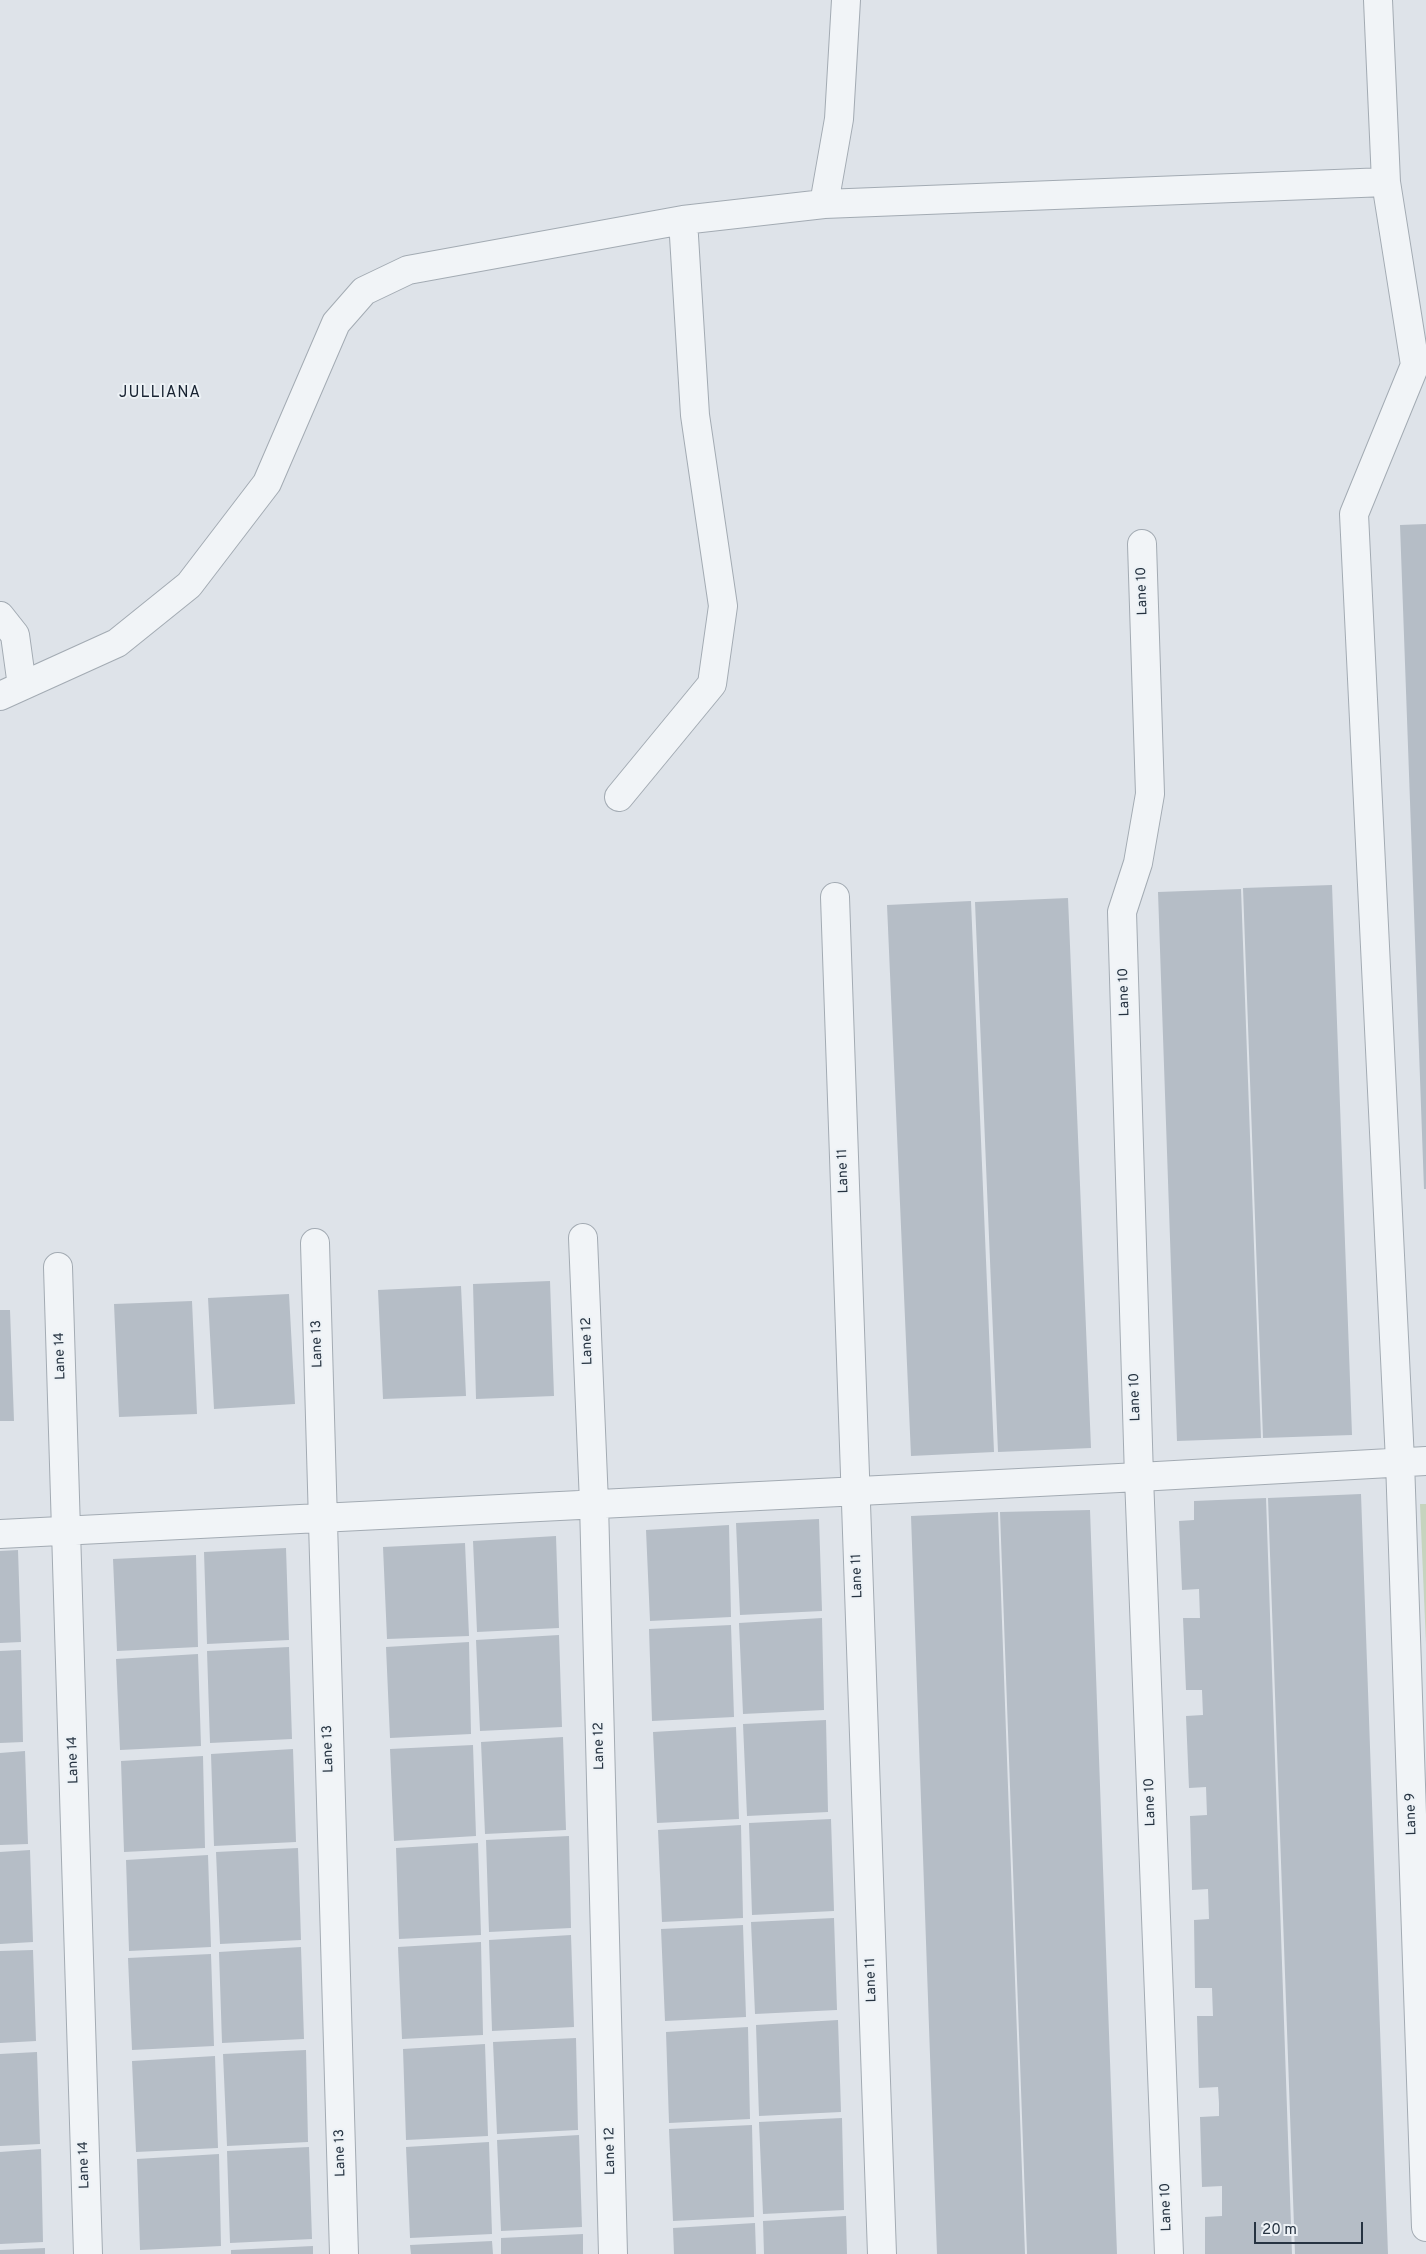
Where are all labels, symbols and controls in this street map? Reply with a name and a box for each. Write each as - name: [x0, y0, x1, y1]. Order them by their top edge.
- district label: JULLIANA: [118, 384, 202, 404]
- street label: Lane 10: [1134, 566, 1152, 616]
- street label: Lane 10: [1116, 967, 1134, 1017]
- street label: Lane 11: [835, 1148, 853, 1194]
- street label: Lane 12: [579, 1317, 597, 1365]
- street label: Lane 13: [309, 1320, 327, 1368]
- street label: Lane 14: [52, 1332, 70, 1380]
- street label: Lane 10: [1127, 1372, 1145, 1422]
- street label: Lane 11: [849, 1553, 867, 1599]
- street label: Lane 12: [591, 1722, 609, 1770]
- street label: Lane 13: [320, 1725, 338, 1773]
- street label: Lane 14: [65, 1736, 83, 1784]
- street label: Lane 10: [1142, 1777, 1160, 1827]
- street label: Lane 9: [1403, 1792, 1421, 1836]
- street label: Lane 11: [863, 1957, 881, 2003]
- street label: Lane 12: [602, 2127, 620, 2175]
- street label: Lane 13: [332, 2129, 350, 2177]
- street label: Lane 14: [76, 2141, 94, 2189]
- street label: Lane 10: [1158, 2182, 1176, 2232]
- scale bar: [1256, 2212, 1365, 2244]
- text: 20 m: [1262, 2221, 1297, 2240]

